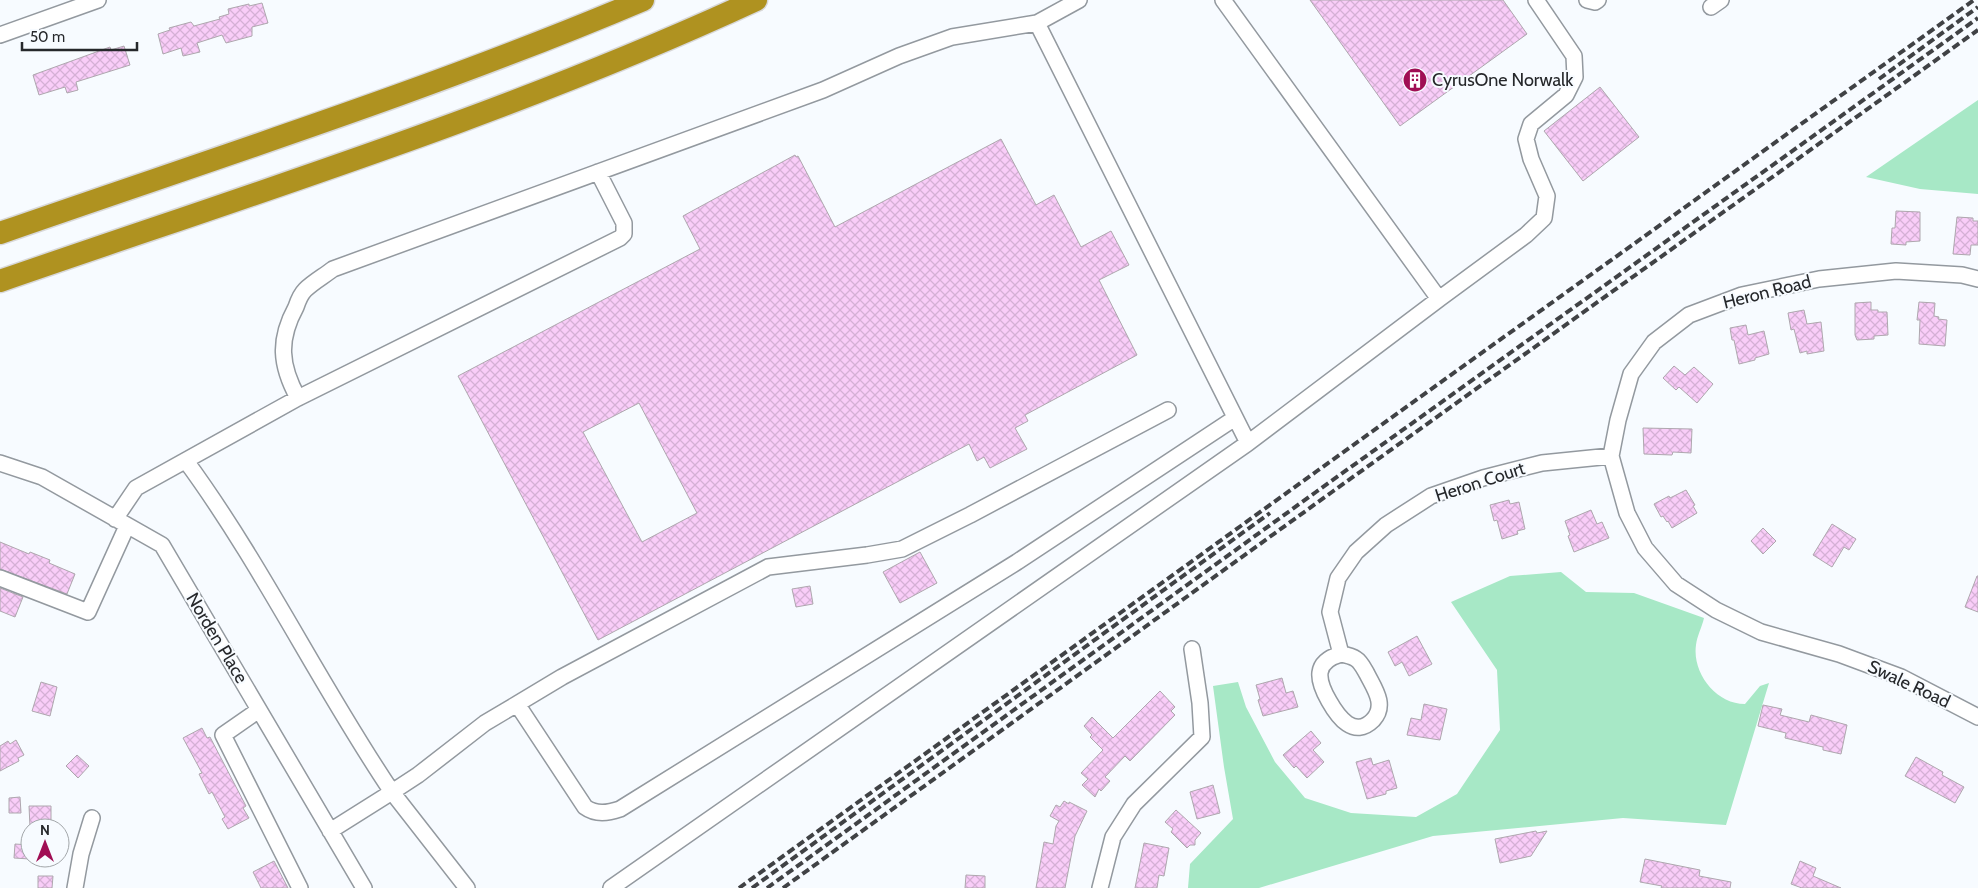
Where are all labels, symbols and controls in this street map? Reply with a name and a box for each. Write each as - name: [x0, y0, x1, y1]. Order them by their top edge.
- scale bar: [22, 20, 138, 52]
- text: 50 m: [30, 28, 65, 46]
- building icon: CyrusOne Norwalk: [1402, 67, 1428, 93]
- place label: CyrusOne Norwalk: [1432, 69, 1574, 91]
- street label: Heron Road: [1721, 270, 1813, 314]
- street label: Heron Court: [1432, 457, 1528, 507]
- street label: Norden Place: [181, 589, 253, 687]
- street label: Swale Road: [1864, 655, 1954, 713]
- north arrow: [20, 818, 70, 868]
- text: N: [40, 821, 50, 839]

